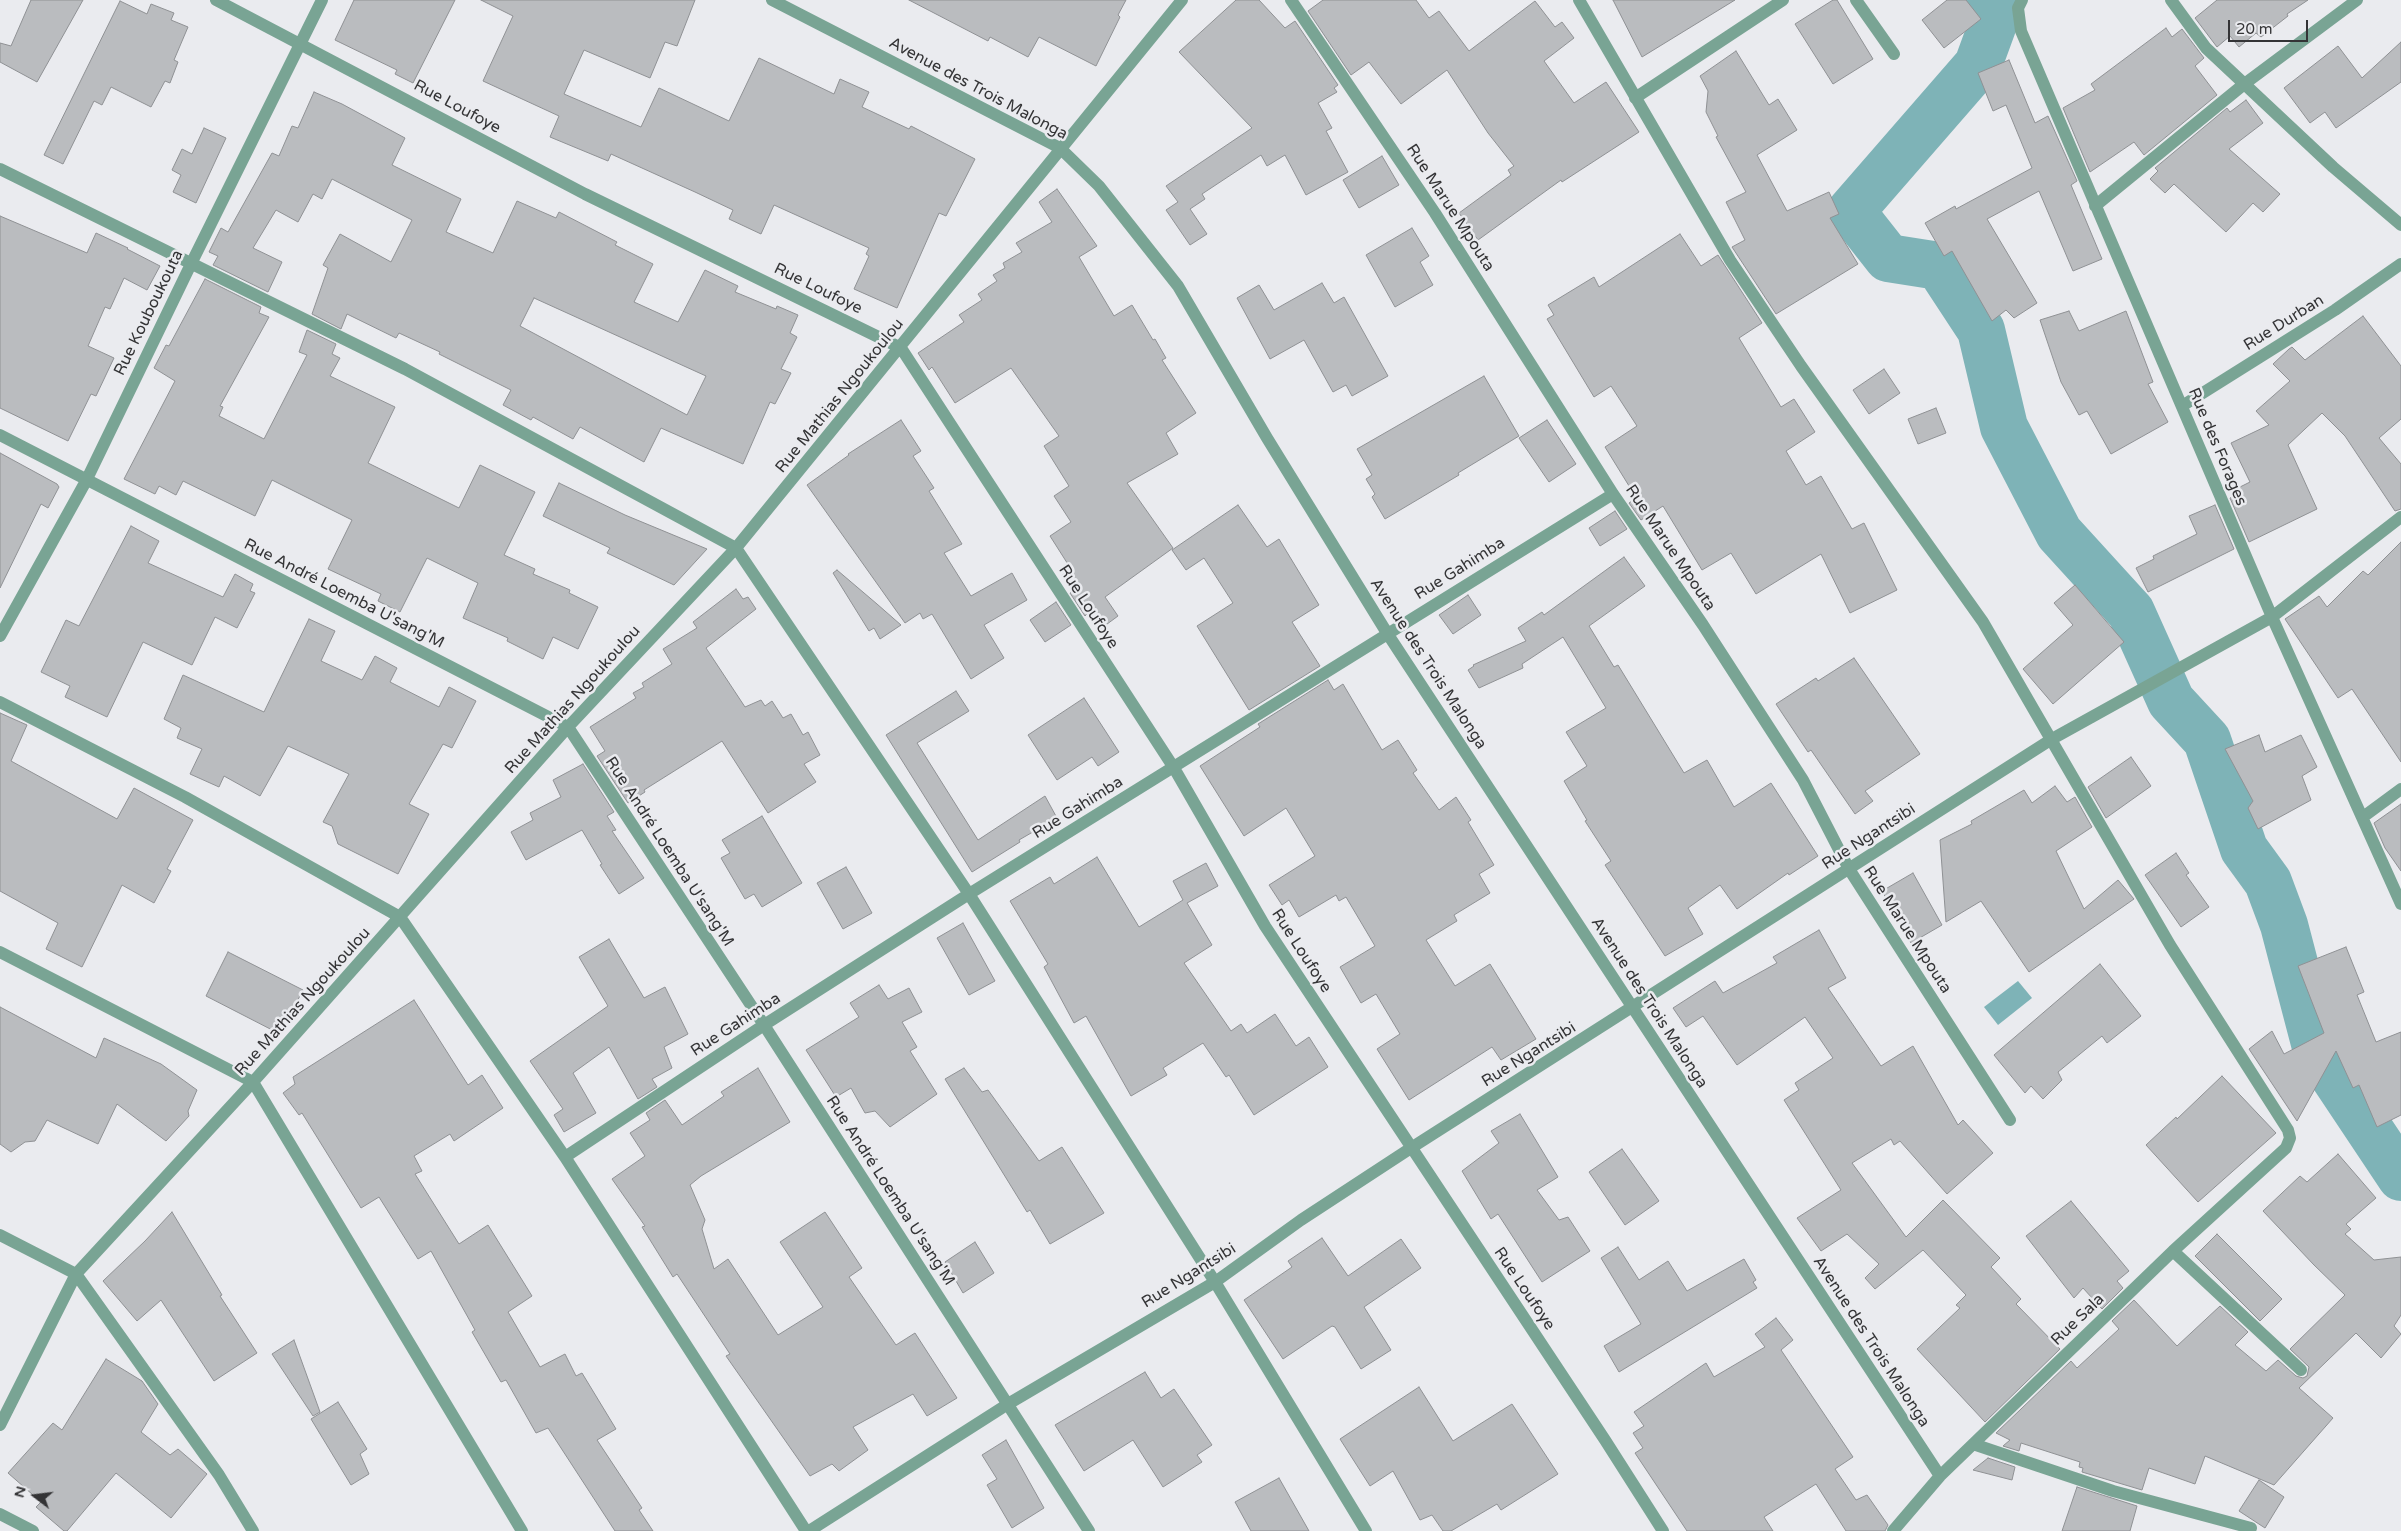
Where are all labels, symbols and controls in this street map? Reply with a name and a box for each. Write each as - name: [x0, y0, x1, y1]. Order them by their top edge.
- scale bar: [2231, 10, 2311, 42]
- text: 20 m: [2236, 20, 2273, 38]
- street label: Avenue des Trois Malonga: [885, 34, 1071, 144]
- street label: Rue Loufoye: [410, 76, 504, 138]
- street label: Rue Marue Mpouta: [1402, 141, 1498, 275]
- street label: Rue Kouboukouta: [110, 247, 188, 379]
- street label: Rue Loufoye: [771, 259, 865, 319]
- street label: Rue Durban: [2240, 291, 2328, 355]
- street label: Rue Mathias Ngoukoulou: [772, 315, 908, 477]
- street label: Rue des Forages: [2184, 385, 2250, 509]
- street label: Rue Marue Mpouta: [1621, 481, 1719, 615]
- street label: Rue Gahimba: [1411, 534, 1509, 604]
- street label: Rue André Loemba U'sang'M: [241, 535, 447, 653]
- street label: Rue Loufoye: [1054, 562, 1122, 652]
- street label: Avenue des Trois Malonga: [1366, 575, 1490, 753]
- street label: Rue Mathias Ngoukoulou: [501, 622, 645, 778]
- street label: Rue André Loemba U'sang'M: [600, 754, 738, 950]
- street label: Rue Gahimba: [1029, 773, 1127, 843]
- street label: Rue Ngantsibi: [1819, 800, 1919, 874]
- street label: Rue Marue Mpouta: [1859, 863, 1955, 997]
- street label: Rue Loufoye: [1267, 906, 1335, 996]
- street label: Avenue des Trois Malonga: [1587, 914, 1711, 1092]
- street label: Rue Mathias Ngoukoulou: [231, 924, 375, 1080]
- street label: Rue Gahimba: [688, 989, 784, 1061]
- street label: Rue Ngantsibi: [1478, 1018, 1580, 1092]
- street label: Rue André Loemba U'sang'M: [821, 1093, 959, 1289]
- street label: Rue Ngantsibi: [1138, 1239, 1240, 1313]
- street label: Rue Loufoye: [1489, 1244, 1559, 1334]
- street label: Avenue des Trois Malonga: [1809, 1253, 1933, 1431]
- street label: Rue Sala: [2048, 1290, 2108, 1350]
- north arrow: [10, 1471, 60, 1521]
- text: N: [10, 1484, 30, 1500]

